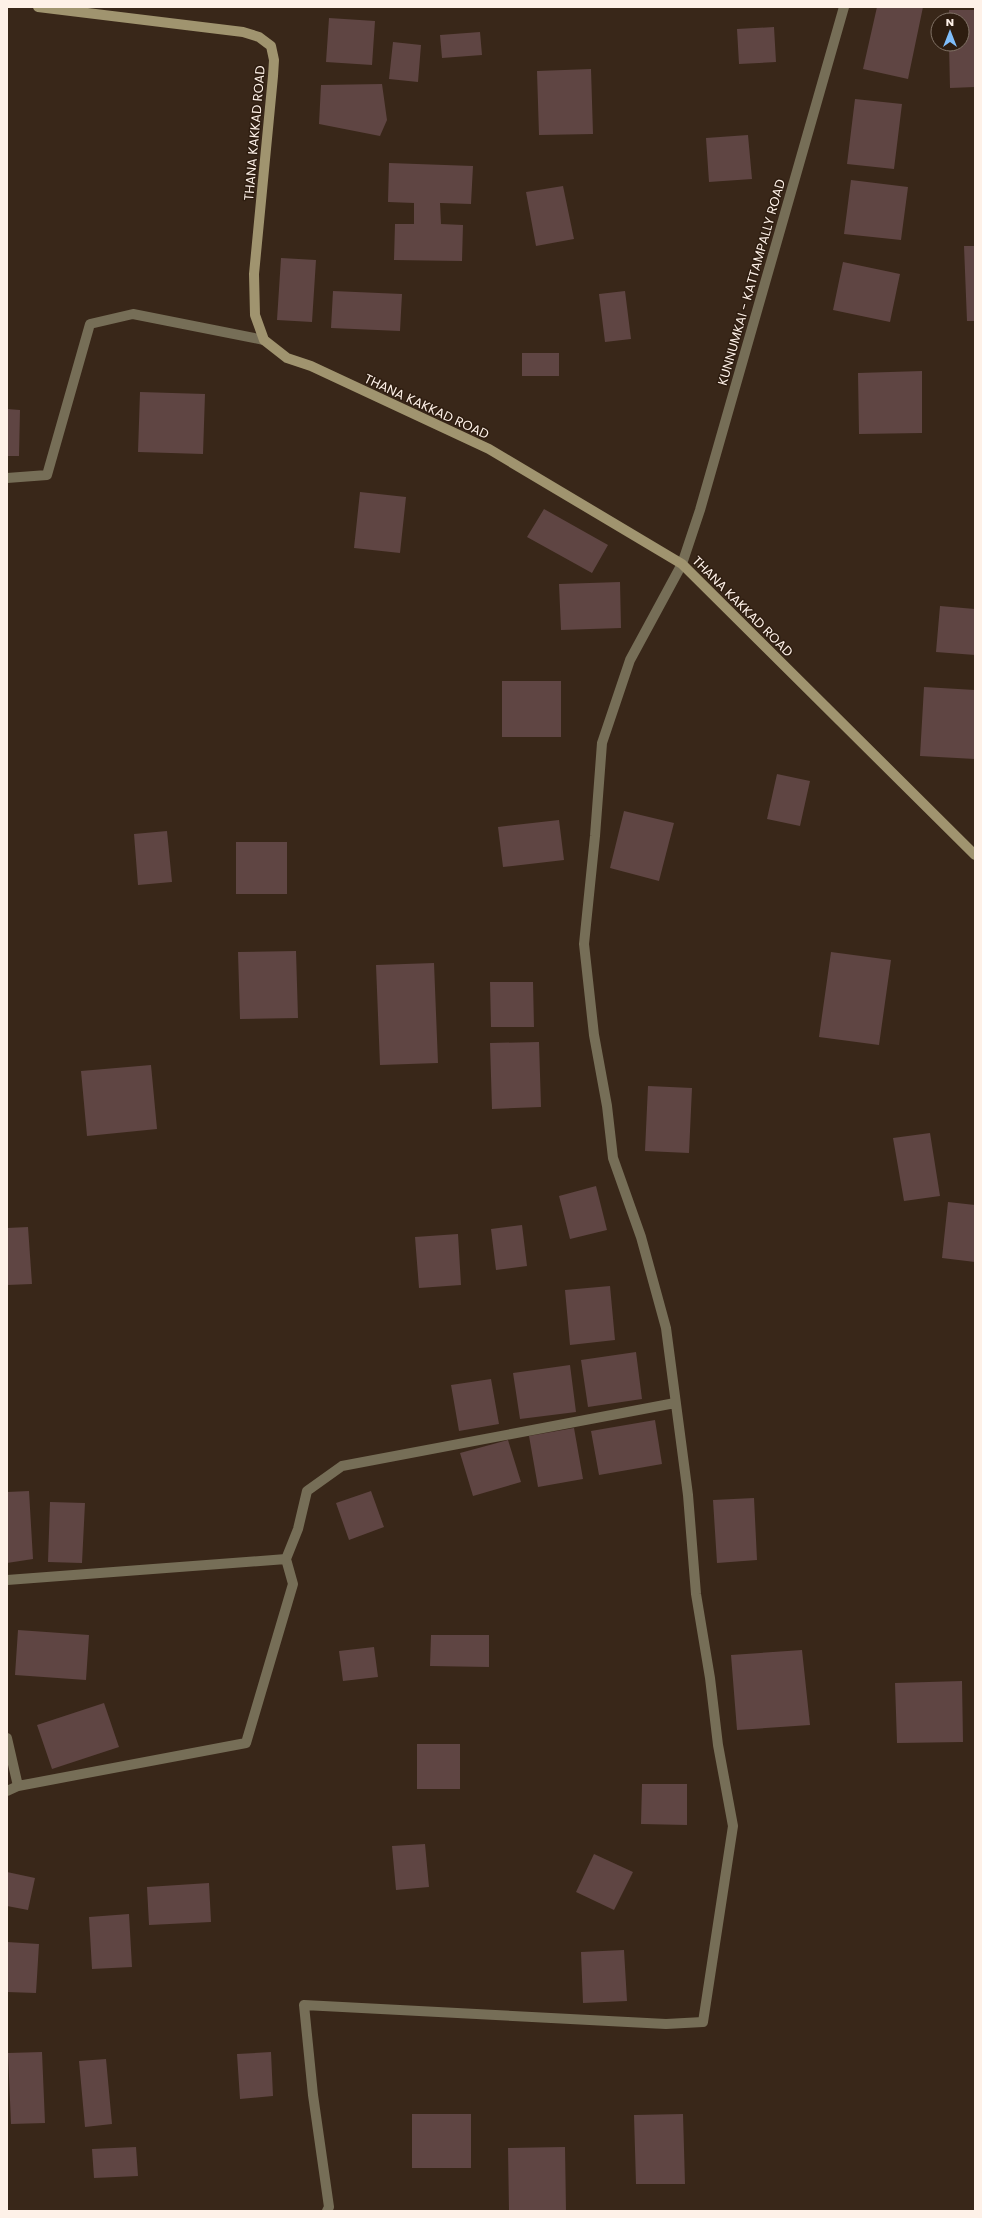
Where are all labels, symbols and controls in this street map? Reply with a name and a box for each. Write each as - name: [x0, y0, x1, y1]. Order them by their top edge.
- north arrow: [930, 12, 970, 52]
- text: N: [946, 14, 954, 30]
- street label: THANA KAKKAD ROAD: [239, 65, 270, 202]
- street label: KUNNUMKAI - KATTAMPALLY ROAD: [713, 177, 790, 388]
- street label: THANA KAKKAD ROAD: [361, 369, 492, 444]
- street label: THANA KAKKAD ROAD: [688, 552, 797, 661]

